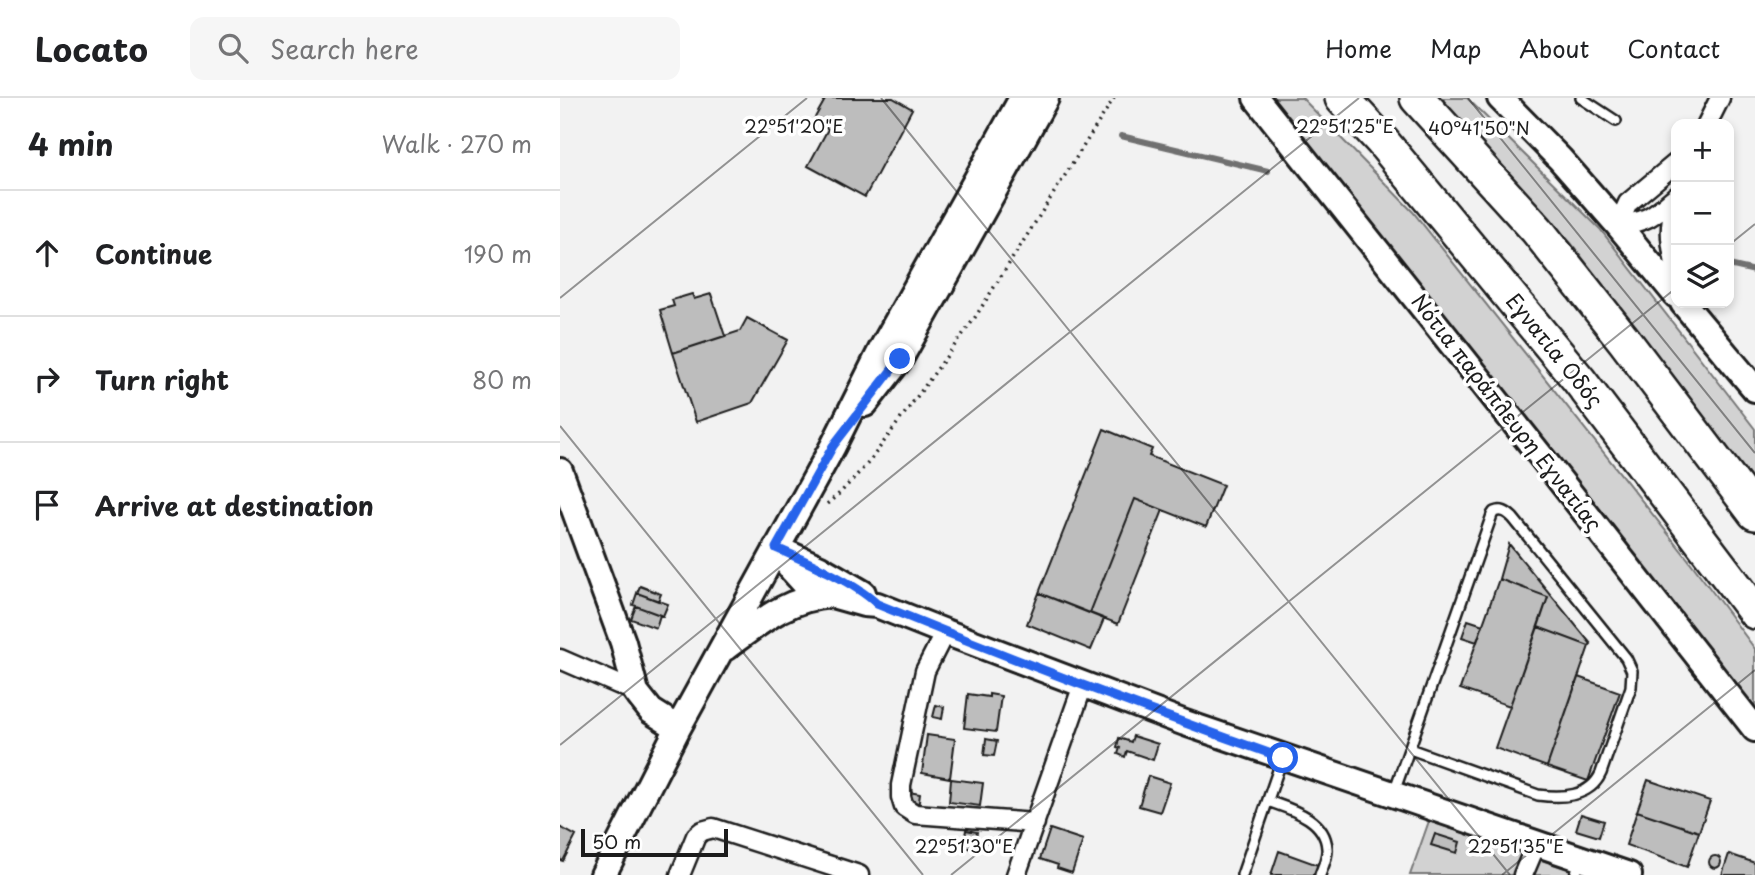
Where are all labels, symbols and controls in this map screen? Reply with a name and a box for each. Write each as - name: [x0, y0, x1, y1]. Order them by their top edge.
- search box: [190, 17, 680, 80]
- text: Locato: [35, 23, 148, 73]
- icon: search: [214, 29, 252, 67]
- text: Search here: [270, 29, 419, 68]
- text: Home: [1325, 30, 1392, 66]
- text: Map: [1430, 30, 1481, 66]
- text: About: [1519, 30, 1589, 66]
- text: Contact: [1627, 30, 1720, 66]
- text: 22°51'20"E: [744, 112, 844, 139]
- text: 22°51'25"E: [1296, 112, 1394, 139]
- text: 40°41'50"N: [1428, 114, 1530, 141]
- map controls: [1671, 119, 1734, 308]
- button: +: [1671, 119, 1734, 182]
- text: 4 min: [28, 121, 114, 166]
- text: Walk · 270 m: [382, 126, 532, 161]
- button: −: [1671, 182, 1734, 245]
- icon: ahead: [28, 234, 66, 272]
- text: Continue: [95, 234, 212, 273]
- text: 190 m: [464, 236, 532, 271]
- button: layers: [1671, 245, 1734, 308]
- street label: Νότια παράπλευρη Εγνατίας: [1404, 286, 1611, 538]
- street label: Εγνατία Οδός: [1499, 286, 1612, 414]
- route end: [884, 343, 915, 374]
- icon: right: [28, 360, 66, 398]
- text: Turn right: [95, 360, 229, 399]
- text: 80 m: [472, 362, 532, 397]
- icon: arrive: [28, 486, 66, 524]
- text: Arrive at destination: [95, 486, 374, 525]
- route start: [1267, 742, 1298, 773]
- scale bar: [581, 826, 728, 858]
- text: 50 m: [592, 827, 641, 855]
- text: 22°51'30"E: [915, 832, 1013, 859]
- text: 22°51'35"E: [1468, 832, 1564, 859]

